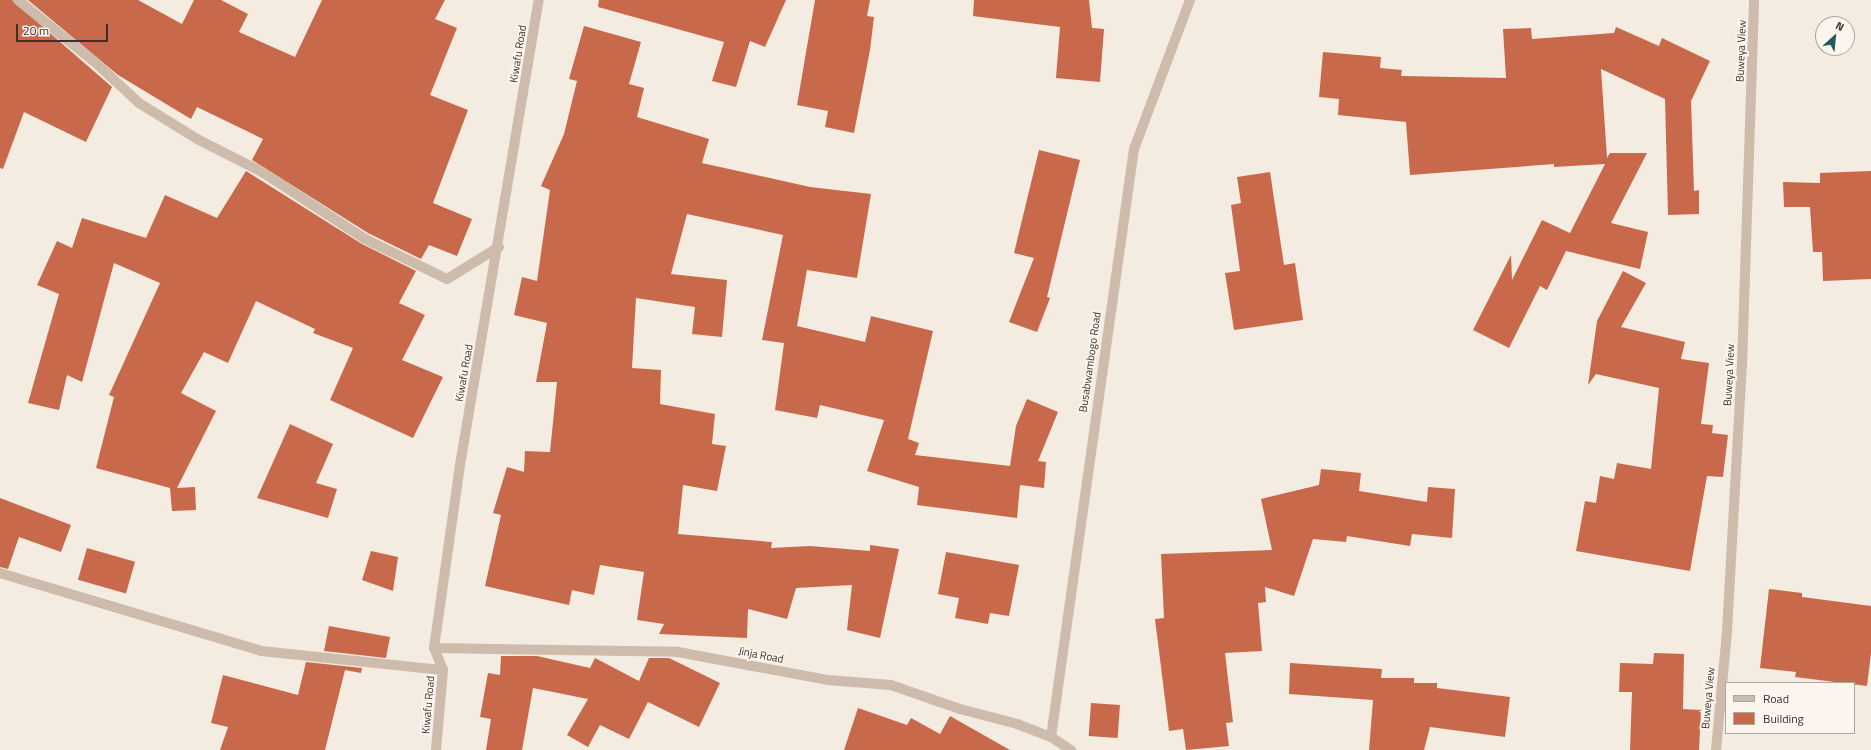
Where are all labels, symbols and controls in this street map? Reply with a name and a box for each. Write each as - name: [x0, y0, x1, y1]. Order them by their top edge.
- scale bar: [18, 16, 110, 42]
- north arrow: [1815, 16, 1855, 56]
- text: N: [1833, 17, 1847, 35]
- street label: Buweya View: [1733, 20, 1749, 82]
- text: 20 m: [23, 21, 49, 40]
- street label: Kiwafu Road: [507, 24, 529, 84]
- street label: Busabwambogo Road: [1076, 311, 1104, 413]
- street label: Kiwafu Road: [452, 343, 476, 403]
- street label: Buweya View: [1721, 344, 1737, 406]
- street label: Jinja Road: [737, 644, 785, 666]
- street label: Buweya View: [1699, 666, 1717, 730]
- street label: Kiwafu Road: [419, 675, 437, 735]
- legend: [1725, 682, 1855, 734]
- text: Road: [1763, 689, 1789, 708]
- text: Building: [1763, 709, 1804, 728]

